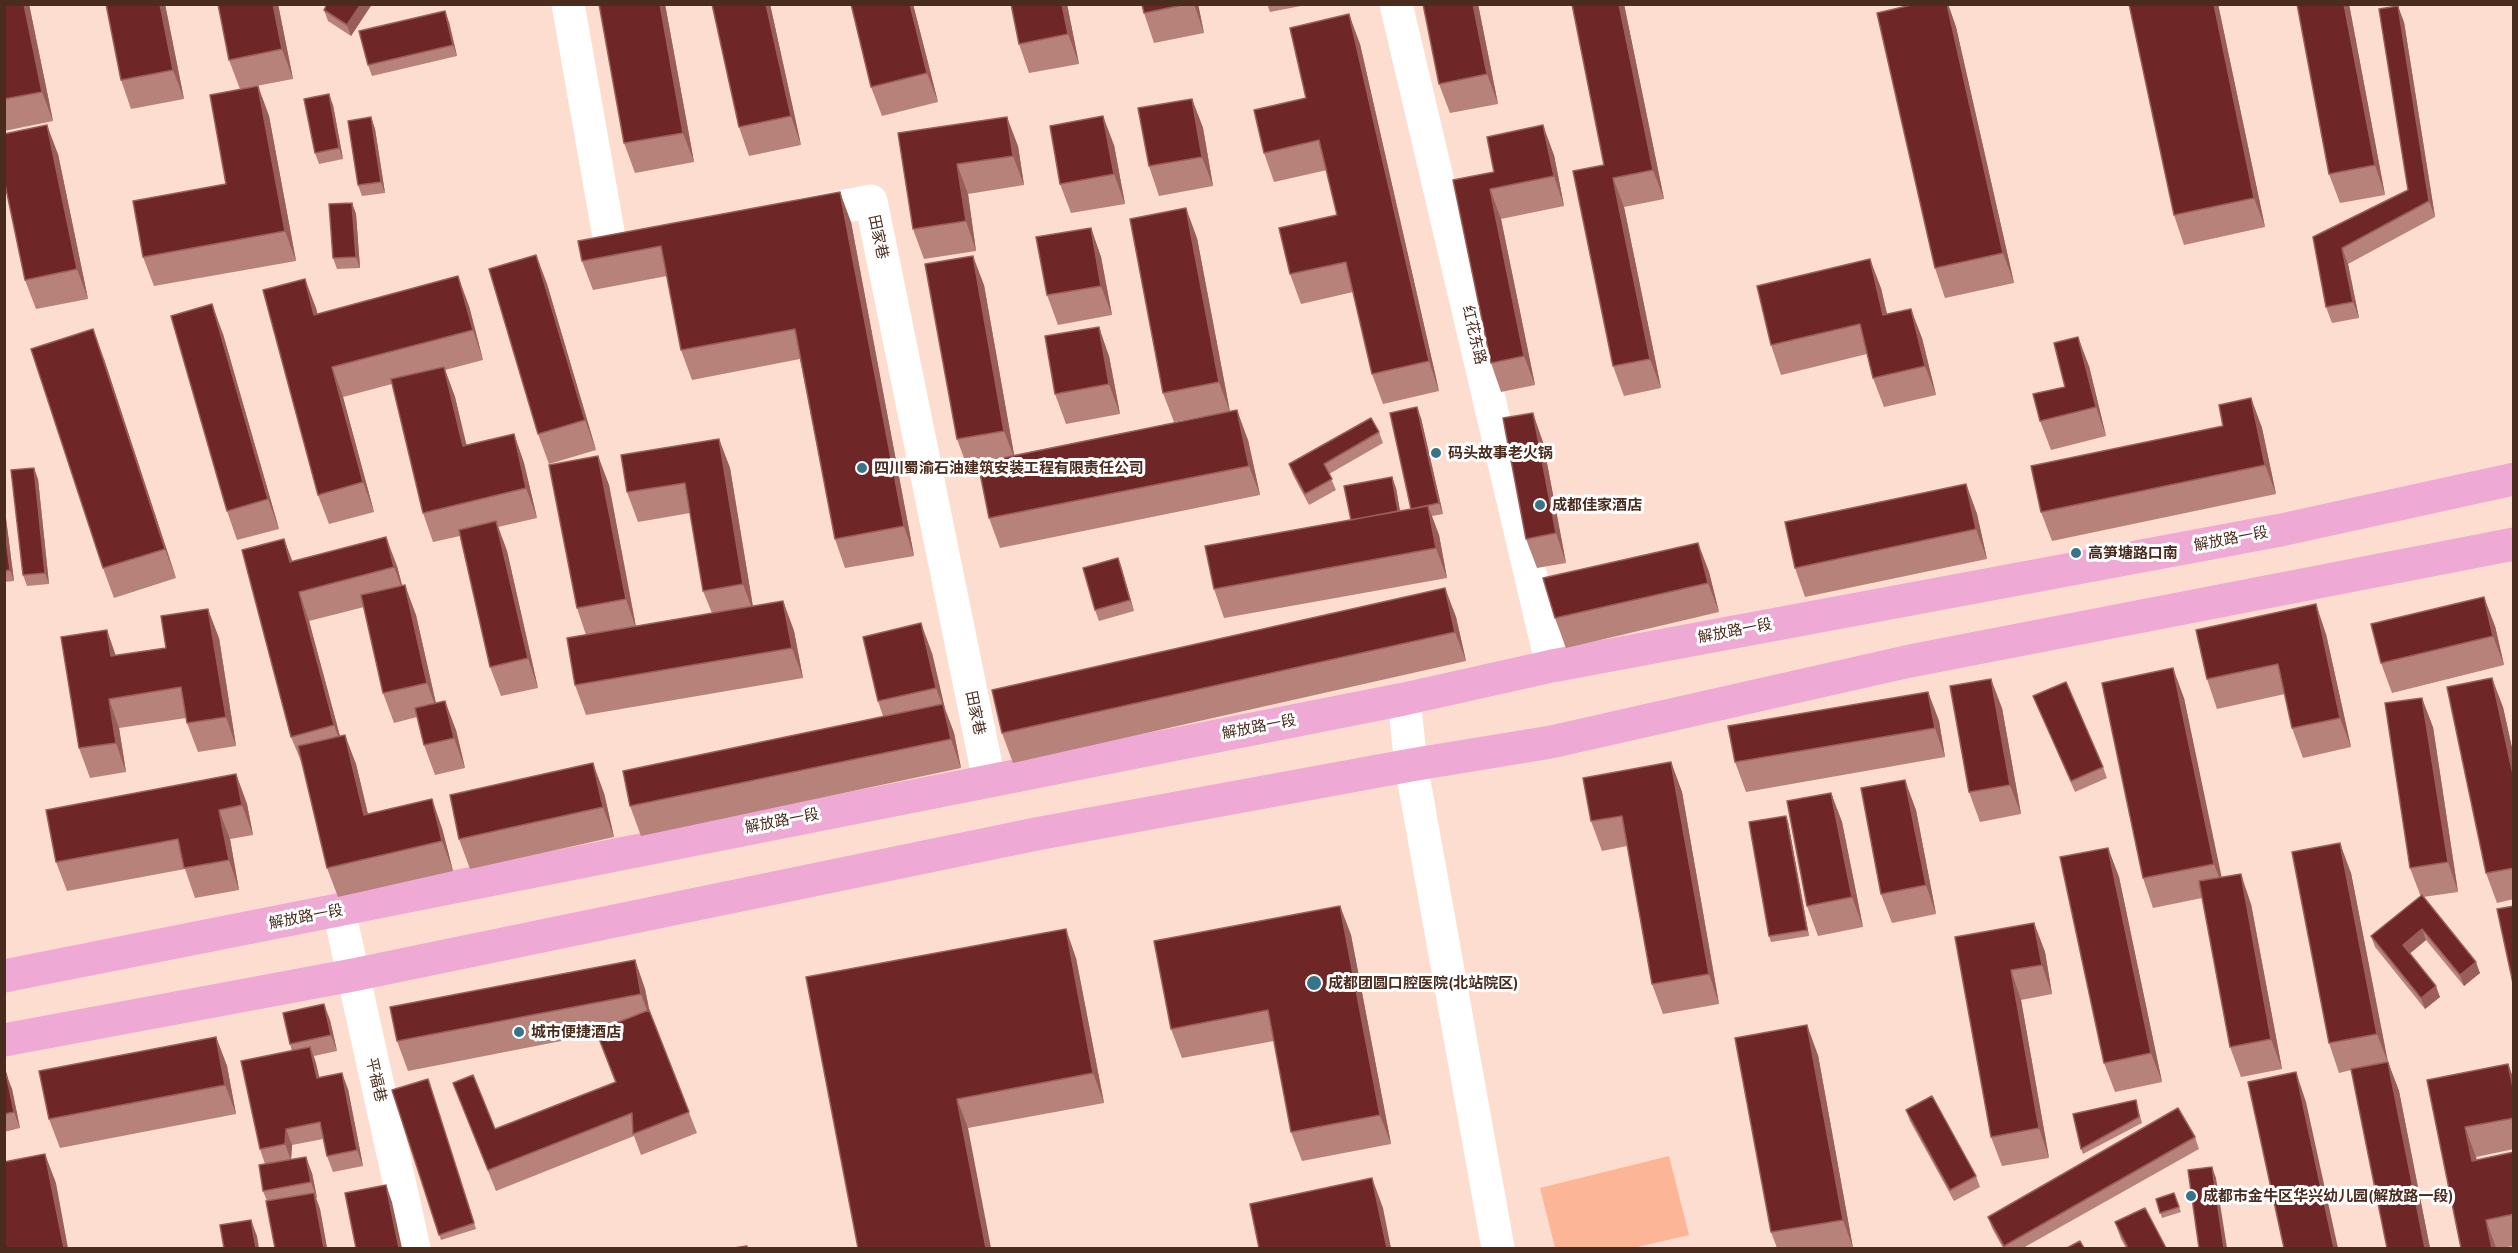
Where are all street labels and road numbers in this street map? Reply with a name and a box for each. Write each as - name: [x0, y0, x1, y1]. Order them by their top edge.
- street label: 田家巷: [865, 213, 891, 261]
- street label: 红花东路: [1458, 304, 1490, 366]
- street label: 解放路一段: [2192, 523, 2270, 555]
- street label: 解放路一段: [1696, 615, 1774, 647]
- street label: 田家巷: [962, 689, 988, 737]
- street label: 解放路一段: [1220, 711, 1298, 743]
- street label: 解放路一段: [743, 805, 821, 837]
- street label: 解放路一段: [267, 901, 345, 933]
- street label: 平福巷: [362, 1056, 390, 1104]

